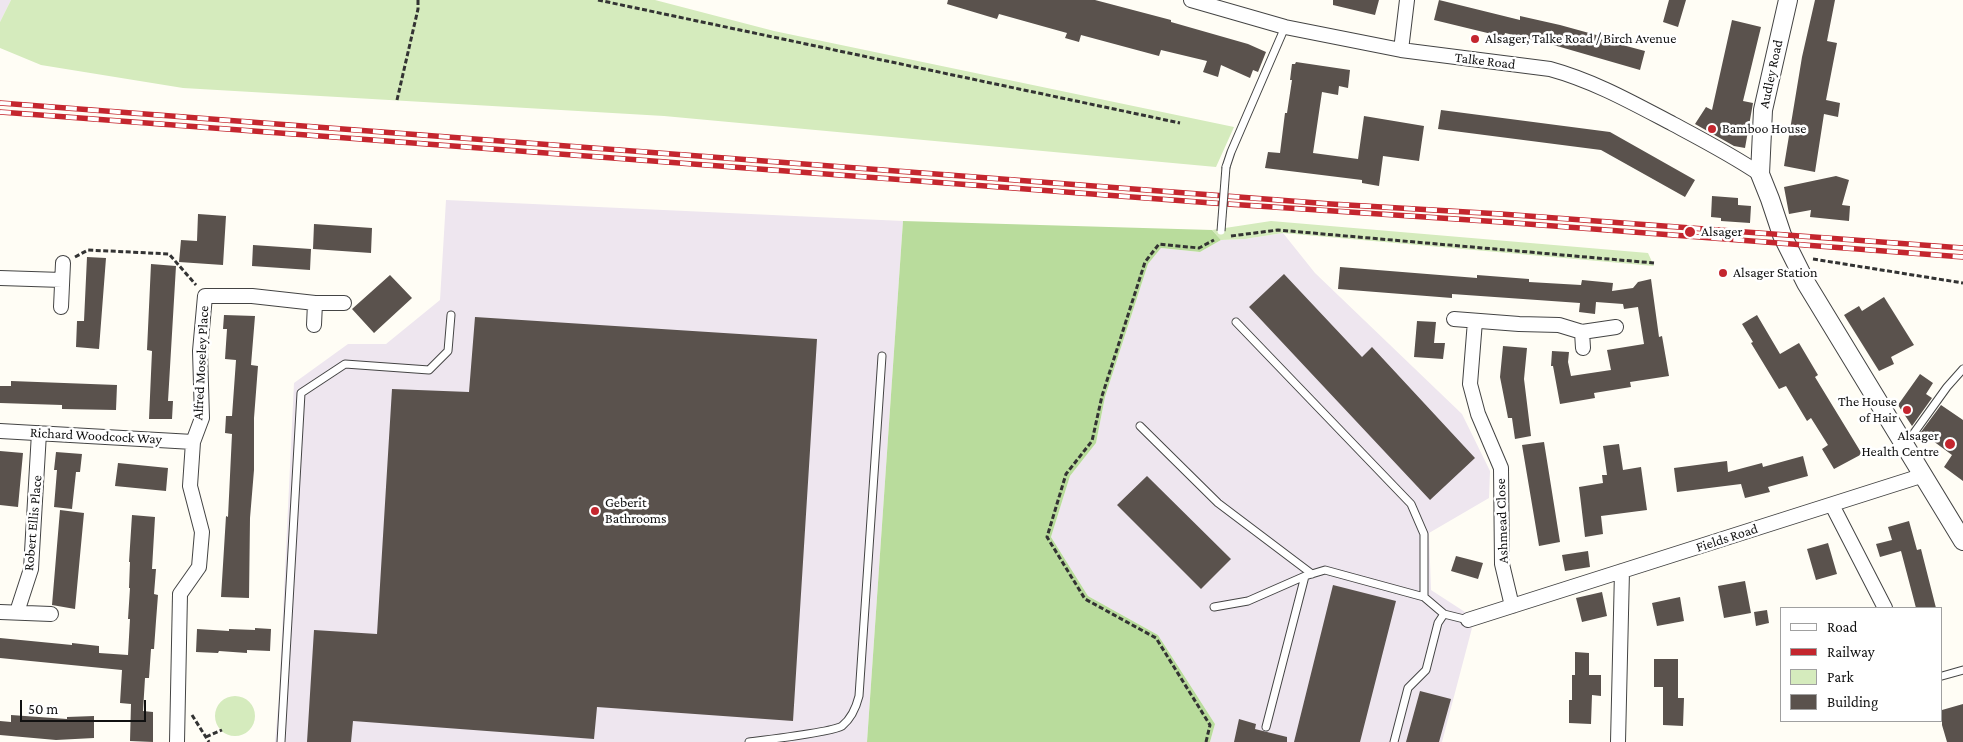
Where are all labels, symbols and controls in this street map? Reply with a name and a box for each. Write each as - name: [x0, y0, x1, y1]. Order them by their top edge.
- place label: Alsager, Talke Road / Birch Avenue: [1485, 31, 1676, 47]
- marker: Alsager, Talke Road / Birch Avenue: [1469, 33, 1481, 45]
- street label: Audley Road: [1756, 38, 1786, 110]
- street label: Talke Road: [1454, 49, 1516, 73]
- place label: Bamboo House: [1722, 121, 1806, 137]
- marker: Bamboo House: [1706, 123, 1718, 135]
- place label: Alsager: [1701, 224, 1742, 240]
- marker: Alsager: [1683, 225, 1697, 239]
- place label: Alsager Station: [1733, 265, 1817, 281]
- marker: Alsager Station: [1717, 267, 1729, 279]
- street label: Alfred Moseley Place: [190, 305, 212, 421]
- place label: The House of Hair: [1838, 394, 1897, 427]
- marker: The House of Hair: [1901, 404, 1913, 416]
- street label: Richard Woodcock Way: [30, 424, 162, 448]
- place label: Alsager Health Centre: [1861, 428, 1939, 461]
- marker: Alsager Health Centre: [1943, 437, 1957, 451]
- street label: Robert Ellis Place: [20, 474, 46, 572]
- street label: Ashmead Close: [1492, 478, 1512, 564]
- place label: Geberit Bathrooms: [605, 495, 667, 528]
- marker: Geberit Bathrooms: [589, 505, 601, 517]
- street label: Fields Road: [1694, 520, 1760, 556]
- legend: [1780, 607, 1943, 722]
- text: Road: [1827, 619, 1857, 635]
- text: Railway: [1827, 644, 1875, 660]
- text: Park: [1827, 669, 1854, 685]
- scale bar: [22, 690, 149, 722]
- text: Building: [1827, 694, 1878, 710]
- text: 50 m: [28, 701, 58, 717]

